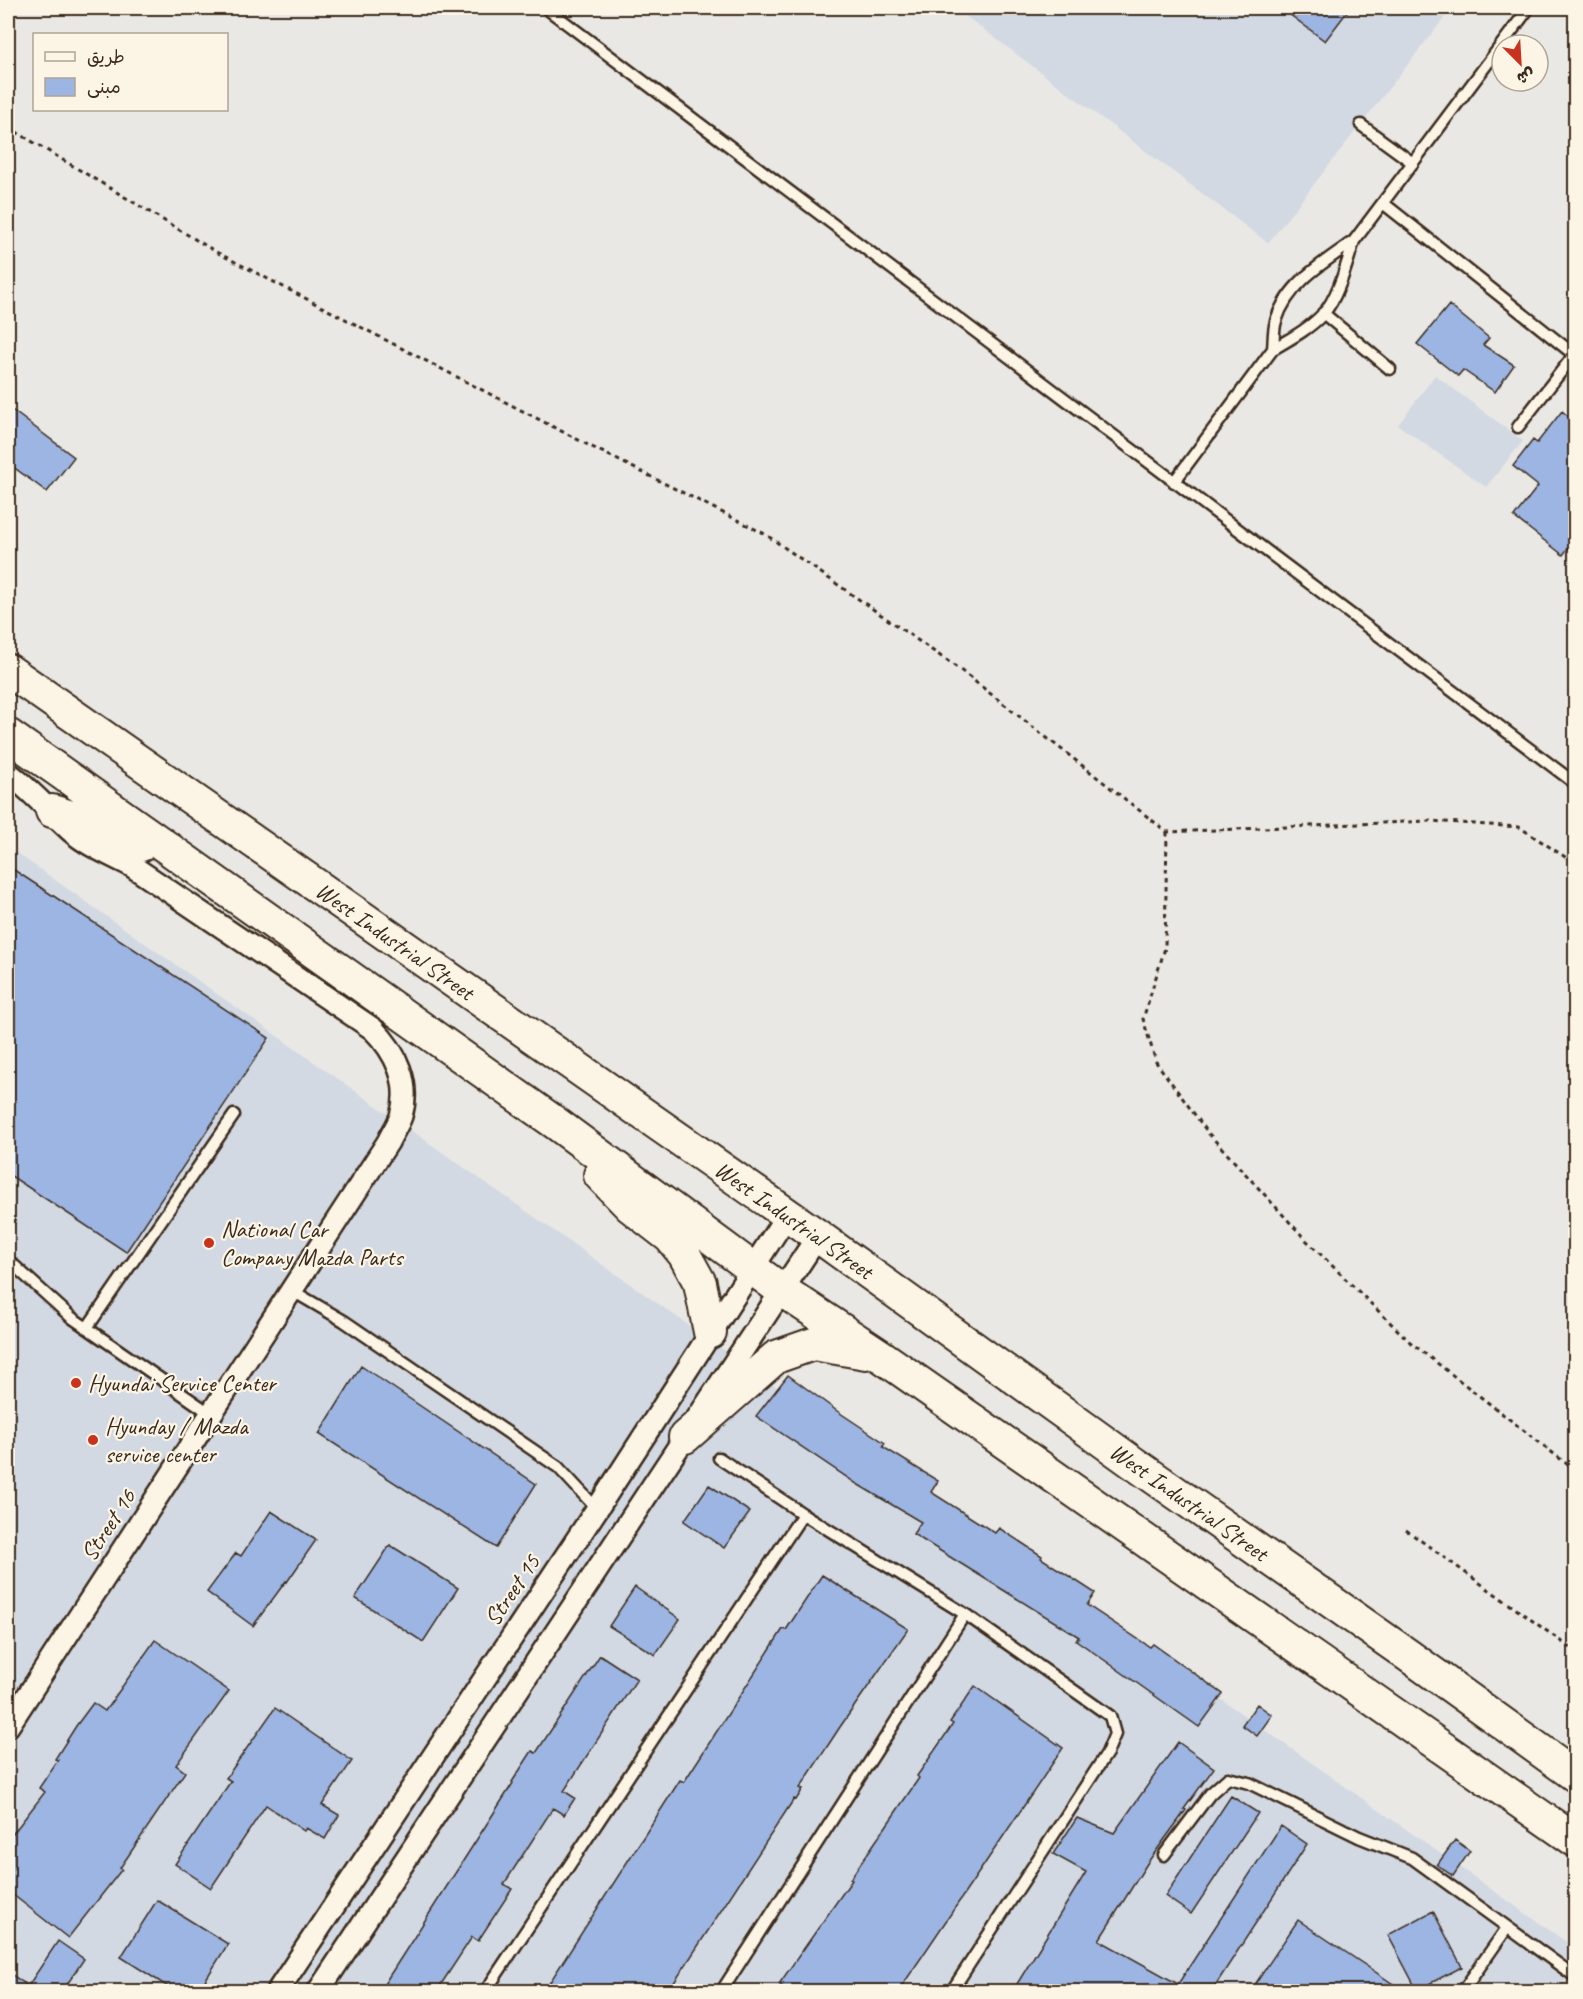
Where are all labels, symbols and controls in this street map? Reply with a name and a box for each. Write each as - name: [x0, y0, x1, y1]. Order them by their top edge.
- legend: [33, 33, 228, 111]
- north arrow: [1490, 33, 1550, 93]
- text: طريق: [87, 46, 125, 68]
- text: ش: [1514, 63, 1538, 89]
- text: مبنى: [87, 76, 121, 98]
- street label: West Industrial Street: [310, 875, 482, 1008]
- street label: West Industrial Street: [709, 1154, 881, 1287]
- place label: National Car Company Mazda Parts: [221, 1214, 404, 1272]
- marker: National Car Company Mazda Parts: [202, 1236, 216, 1250]
- place label: Hyundai Service Center: [88, 1368, 278, 1398]
- marker: Hyundai Service Center: [69, 1376, 83, 1390]
- place label: Hyunday / Mazda service center: [105, 1411, 249, 1469]
- marker: Hyunday / Mazda service center: [86, 1433, 100, 1447]
- street label: West Industrial Street: [1104, 1436, 1276, 1569]
- street label: Street 16: [74, 1482, 143, 1567]
- street label: Street 15: [477, 1548, 547, 1631]

